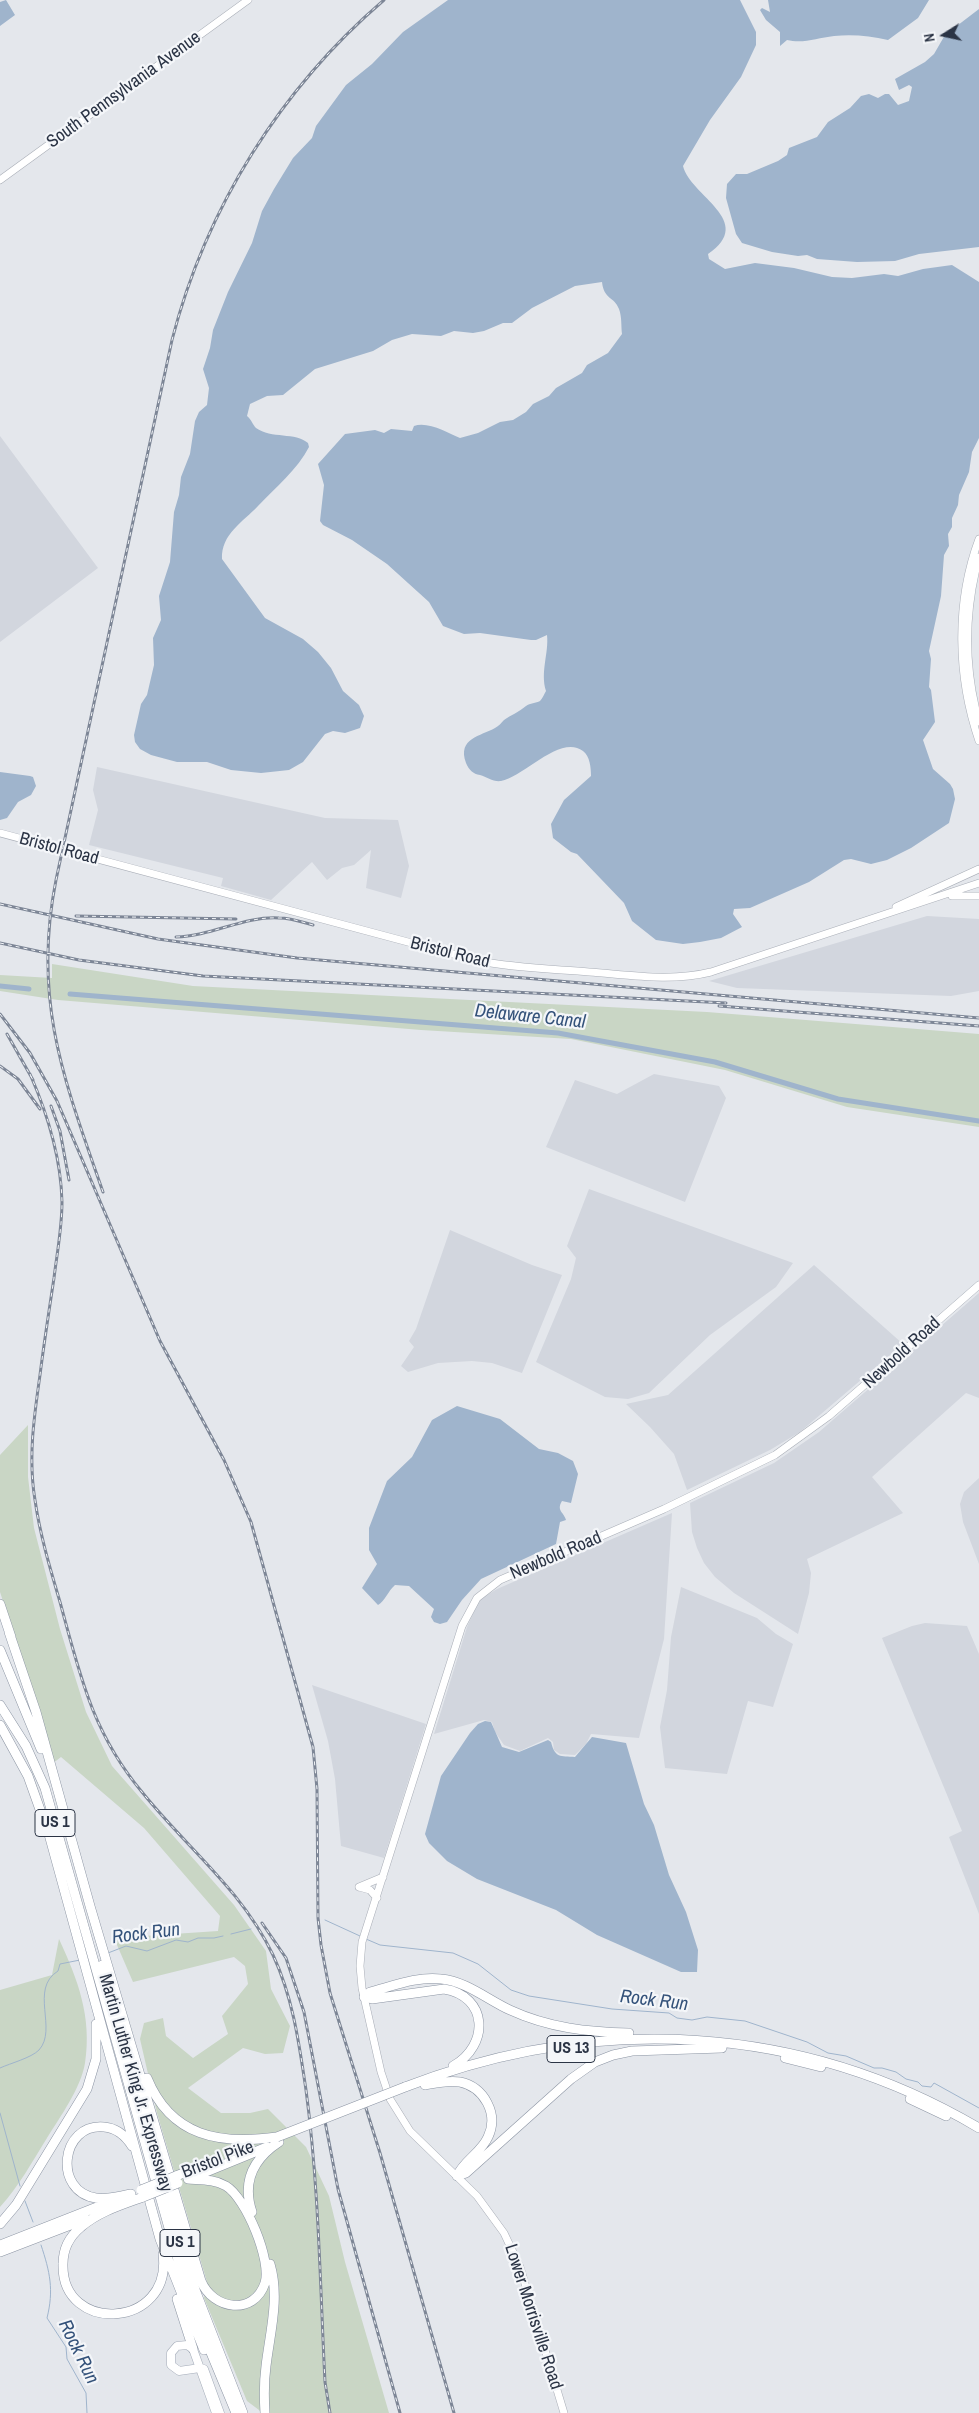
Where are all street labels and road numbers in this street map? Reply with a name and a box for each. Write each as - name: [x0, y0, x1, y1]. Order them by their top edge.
- street label: South Pennsylvania Avenue: [43, 27, 205, 153]
- street label: Bristol Road: [17, 828, 101, 870]
- street label: Bristol Road: [408, 933, 492, 973]
- street label: Newbold Road: [859, 1313, 945, 1393]
- street label: Newbold Road: [507, 1527, 605, 1585]
- road number: US 1: [35, 1810, 75, 1836]
- street label: Martin Luther King Jr. Expressway: [94, 1972, 176, 2194]
- road number: US 13: [547, 2036, 595, 2062]
- street label: Bristol Pike: [179, 2136, 257, 2184]
- road number: US 1: [160, 2230, 200, 2256]
- street label: Lower Morrisville Road: [499, 2242, 567, 2392]

